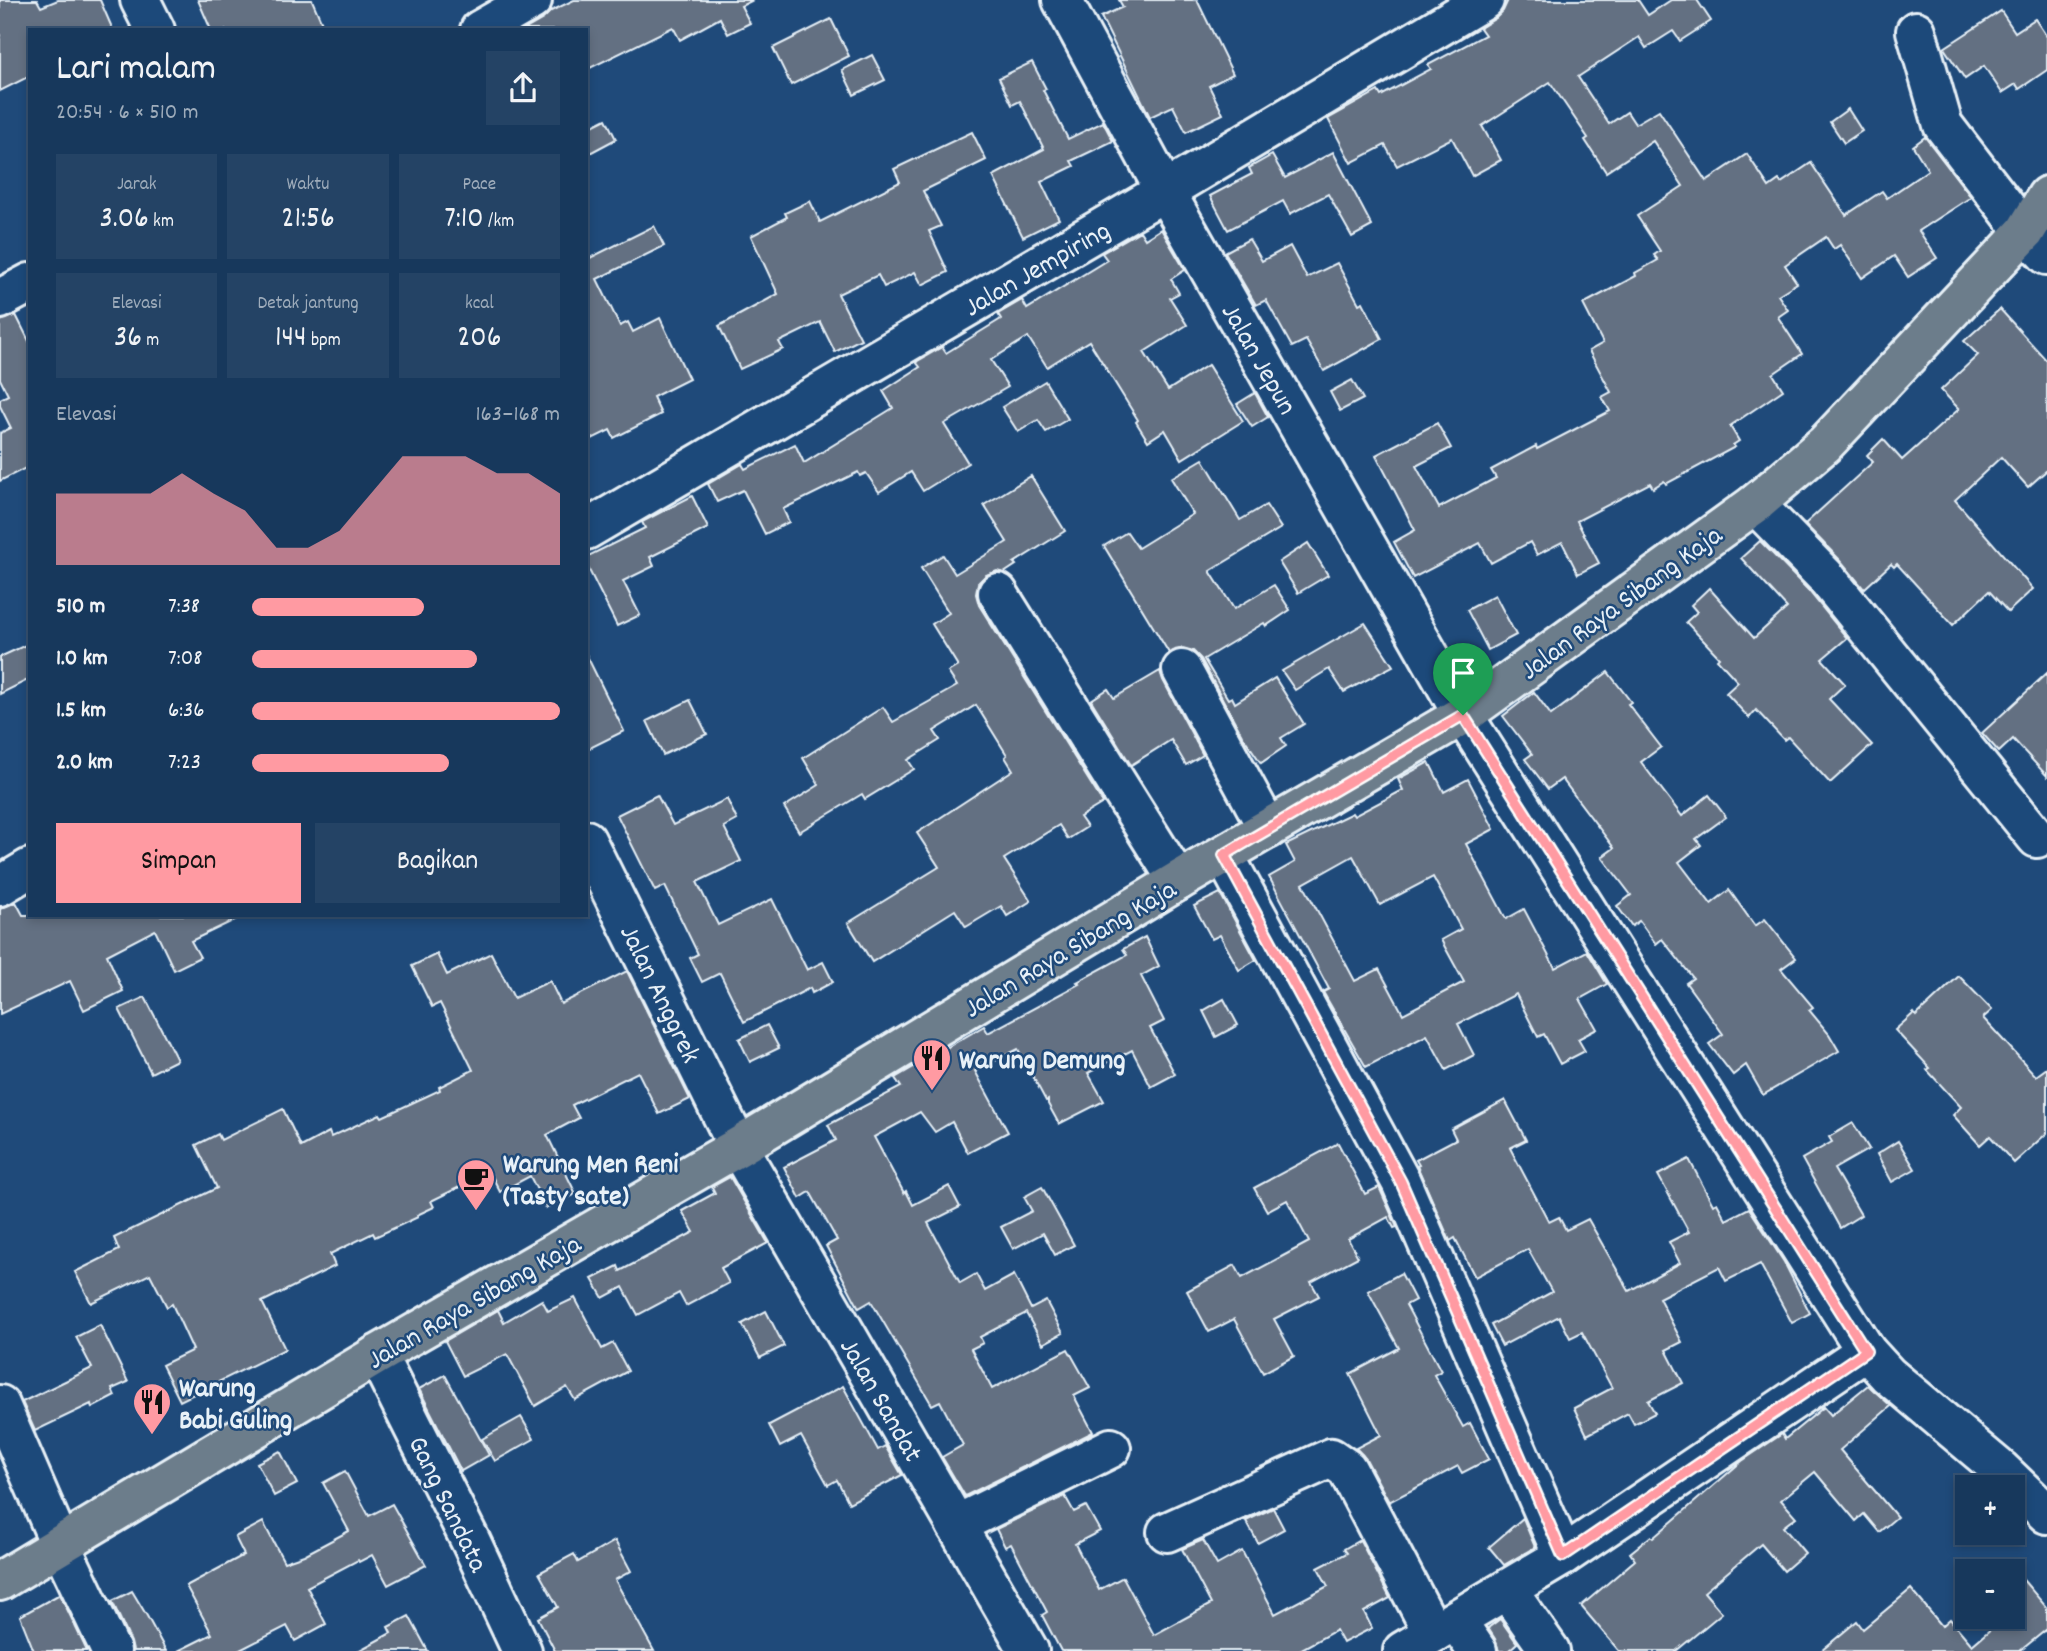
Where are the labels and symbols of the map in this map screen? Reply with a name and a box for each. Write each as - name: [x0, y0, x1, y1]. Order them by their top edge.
- street label: Jalan Jempiring: [958, 213, 1119, 329]
- street label: Jalan Jepun: [1209, 297, 1305, 424]
- street label: Jalan Raya Sibang Kaja: [1514, 518, 1733, 692]
- pin: [1433, 643, 1493, 715]
- street label: Jalan Raya Sibang Kaja: [958, 872, 1186, 1030]
- street label: Jalan Anggrek: [607, 919, 708, 1071]
- restaurant icon: Warung Demung: [911, 1037, 953, 1092]
- place label: Warung Demung: [959, 1043, 1126, 1083]
- place label: Warung Men Reni (Tasty sate): [503, 1147, 678, 1219]
- cafe icon: Warung Men Reni (Tasty sate): [455, 1157, 497, 1212]
- street label: Jalan Raya Sibang Kaja: [361, 1226, 591, 1382]
- street label: Jalan Sandat: [827, 1332, 930, 1471]
- place label: Warung Babi Guling: [179, 1371, 292, 1443]
- restaurant icon: Warung Babi Guling: [131, 1381, 173, 1436]
- street label: Gang Sandata: [395, 1430, 496, 1581]

